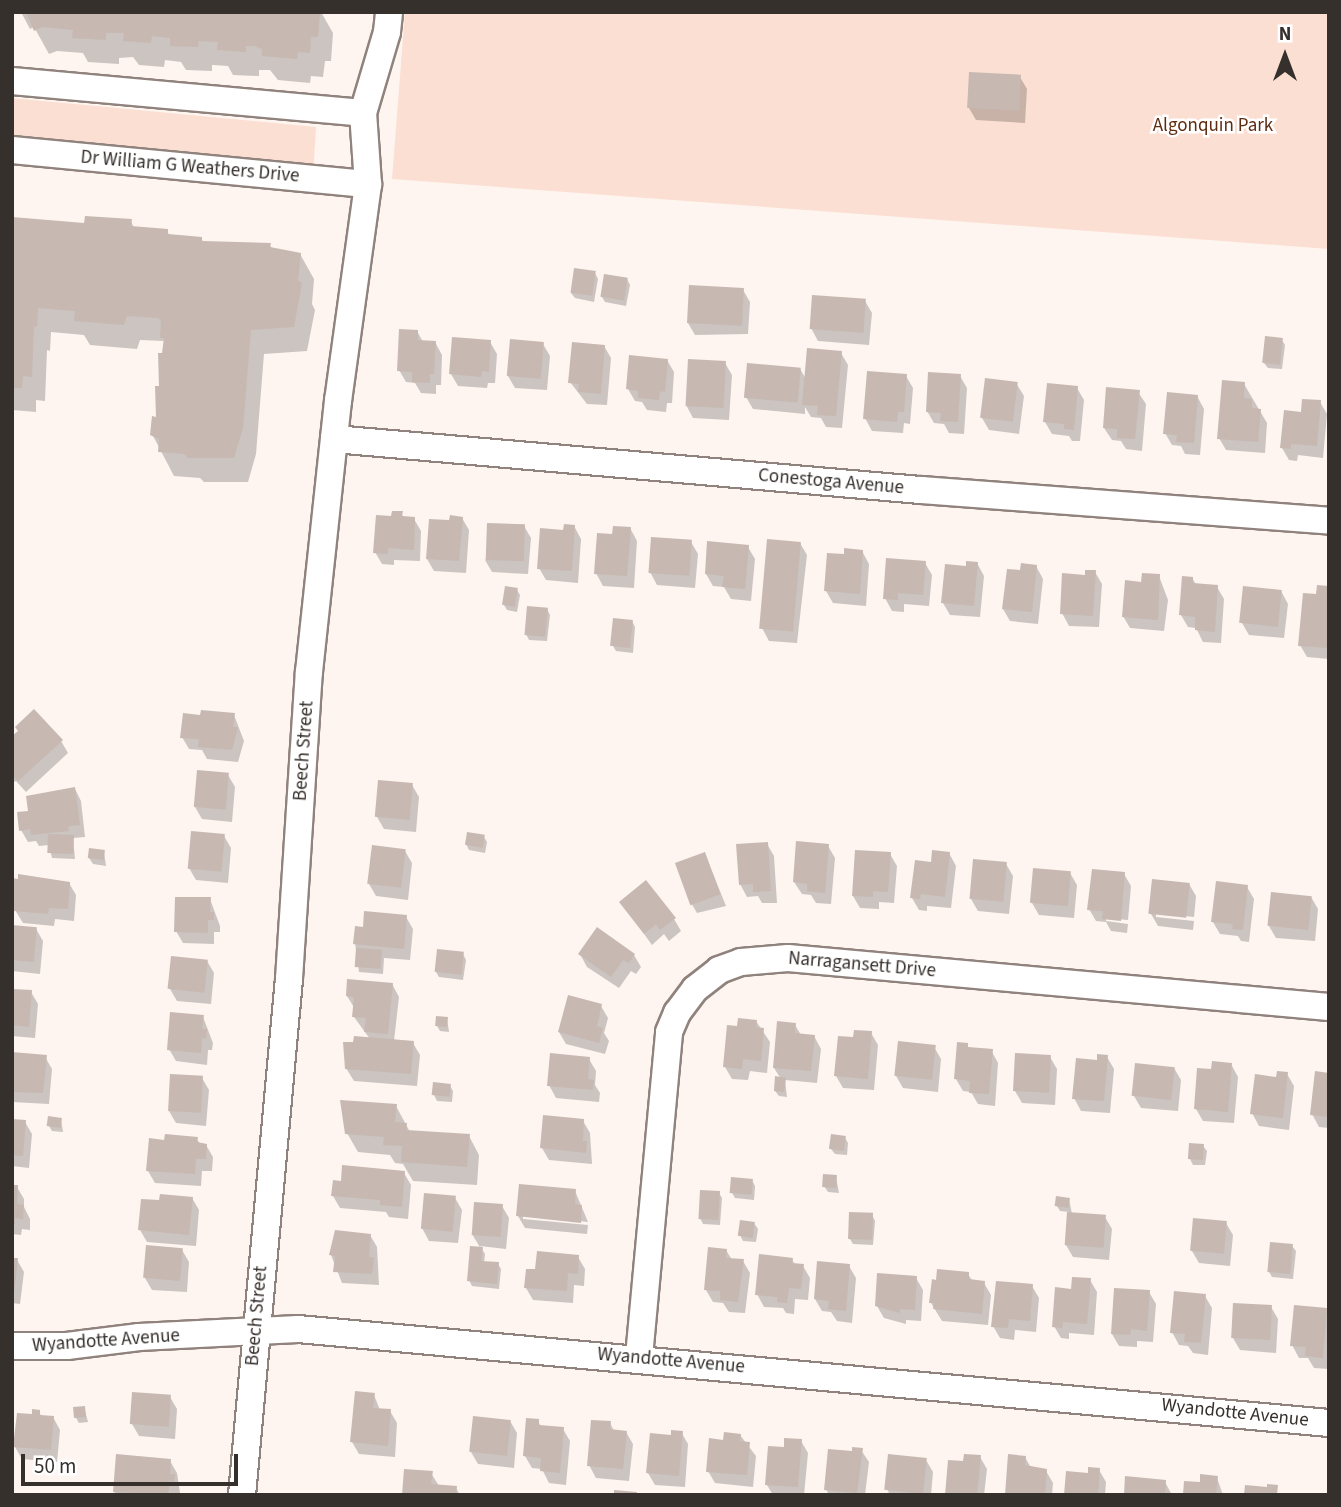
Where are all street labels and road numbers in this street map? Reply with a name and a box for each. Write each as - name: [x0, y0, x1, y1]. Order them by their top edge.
- street label: Dr William G Weathers Drive: [80, 146, 300, 188]
- street label: Conestoga Avenue: [757, 464, 905, 500]
- street label: Beech Street: [289, 700, 319, 802]
- street label: Narragansett Drive: [787, 947, 937, 983]
- street label: Beech Street: [241, 1265, 273, 1367]
- street label: Wyandotte Avenue: [31, 1324, 181, 1358]
- street label: Wyandotte Avenue: [596, 1343, 746, 1379]
- street label: Wyandotte Avenue: [1160, 1394, 1310, 1432]

